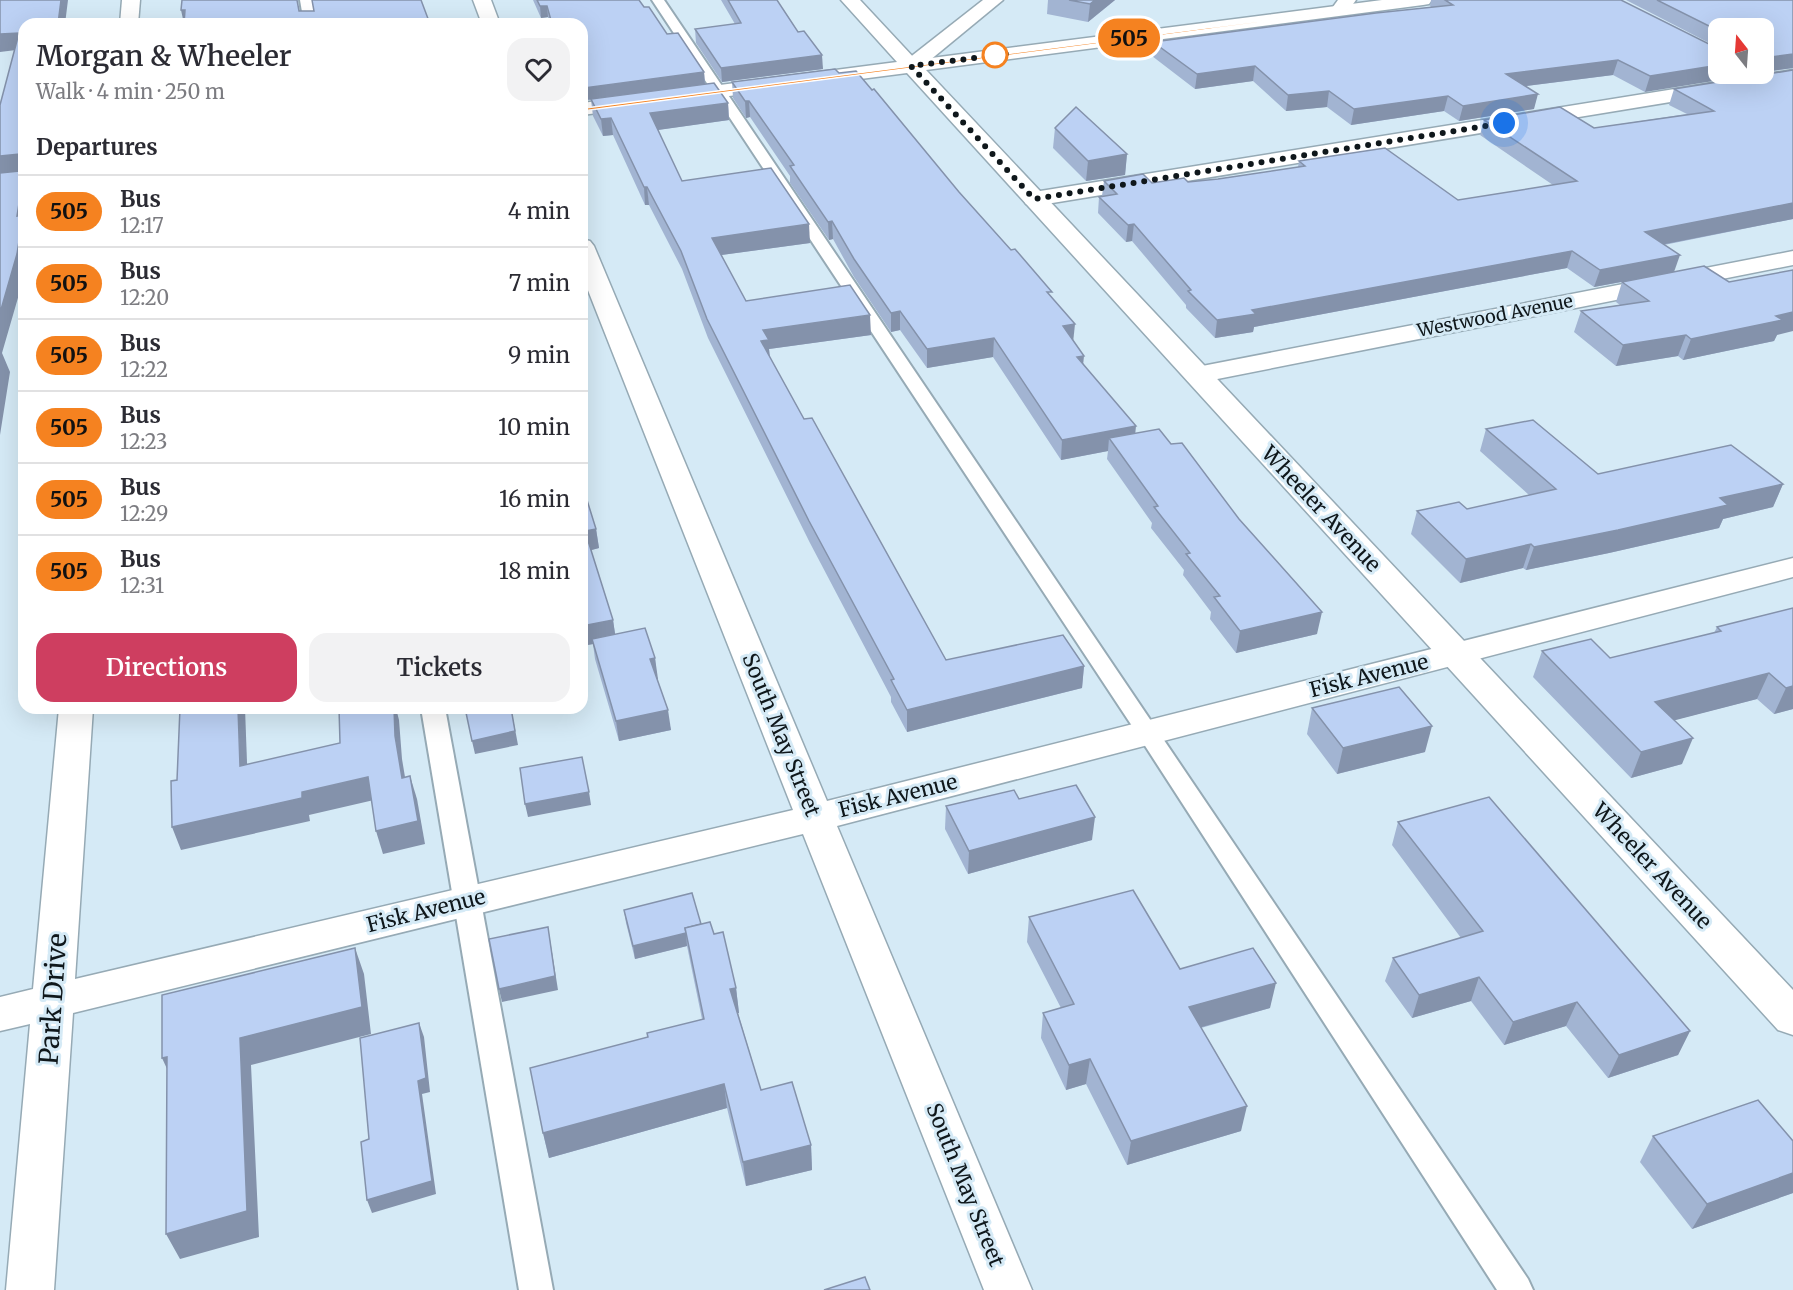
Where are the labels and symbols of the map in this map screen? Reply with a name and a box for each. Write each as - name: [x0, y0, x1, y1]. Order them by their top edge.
- line badge: 505: [1094, 18, 1164, 57]
- north arrow: [1708, 18, 1774, 84]
- unlabelled marker: [982, 42, 1008, 68]
- your location: [1489, 108, 1519, 138]
- street label: Westwood Avenue: [1414, 289, 1575, 342]
- street label: Wheeler Avenue: [1255, 439, 1387, 577]
- street label: Fisk Avenue: [1307, 648, 1431, 703]
- street label: South May Street: [736, 649, 827, 820]
- street label: Fisk Avenue: [836, 768, 960, 823]
- street label: Wheeler Avenue: [1586, 796, 1718, 934]
- street label: Fisk Avenue: [364, 883, 488, 938]
- street label: Park Drive: [31, 932, 74, 1066]
- street label: South May Street: [920, 1099, 1011, 1270]

